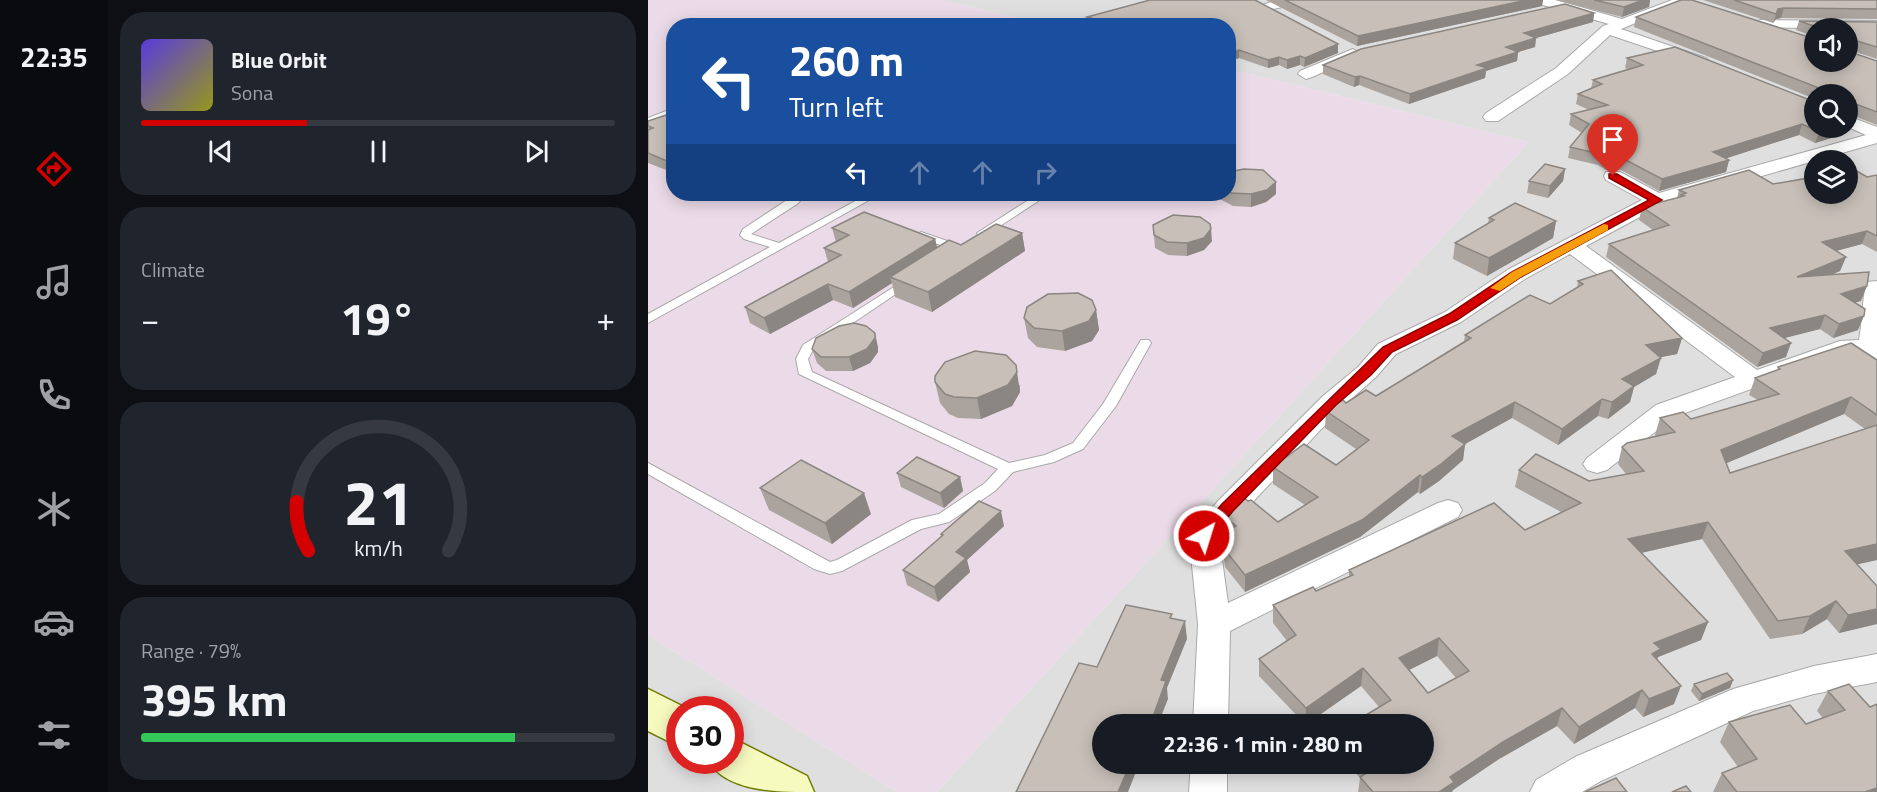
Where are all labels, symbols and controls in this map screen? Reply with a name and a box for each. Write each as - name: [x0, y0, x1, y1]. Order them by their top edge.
- map controls: [1804, 18, 1858, 204]
- button: sound: [1804, 18, 1858, 72]
- text: 260 m: [789, 28, 904, 92]
- text: 22:35: [20, 36, 88, 77]
- icon: left: [690, 42, 768, 120]
- text: Blue Orbit: [231, 43, 327, 77]
- text: Sona: [231, 77, 273, 108]
- button: search: [1804, 84, 1858, 138]
- text: Turn left: [789, 86, 883, 127]
- pin: [1587, 114, 1638, 176]
- icon: arrive: [1596, 123, 1629, 156]
- icon: previous: [204, 135, 237, 168]
- icon: pause: [362, 135, 395, 168]
- icon: next: [520, 135, 553, 168]
- icon: directions: [33, 148, 75, 190]
- button: layers: [1804, 150, 1858, 204]
- icon: left: [840, 156, 873, 189]
- icon: ahead: [903, 156, 936, 189]
- icon: ahead: [966, 156, 999, 189]
- icon: right: [1029, 156, 1062, 189]
- text: Climate: [141, 254, 205, 285]
- icon: music: [33, 261, 75, 303]
- text: 19°: [340, 284, 416, 352]
- text: −: [141, 294, 159, 344]
- text: +: [597, 294, 615, 344]
- icon: phone: [33, 374, 75, 416]
- text: 21: [343, 454, 413, 549]
- icon: climate: [33, 488, 75, 530]
- position arrow: [1172, 504, 1236, 568]
- text: km/h: [354, 532, 402, 564]
- icon: car: [33, 601, 75, 643]
- text: Range · 79%: [141, 635, 241, 666]
- text: 395 km: [141, 665, 287, 733]
- speed limit sign: 30: [666, 696, 744, 774]
- icon: filters: [33, 714, 75, 756]
- text: 22:36 · 1 min · 280 m: [1163, 727, 1363, 761]

